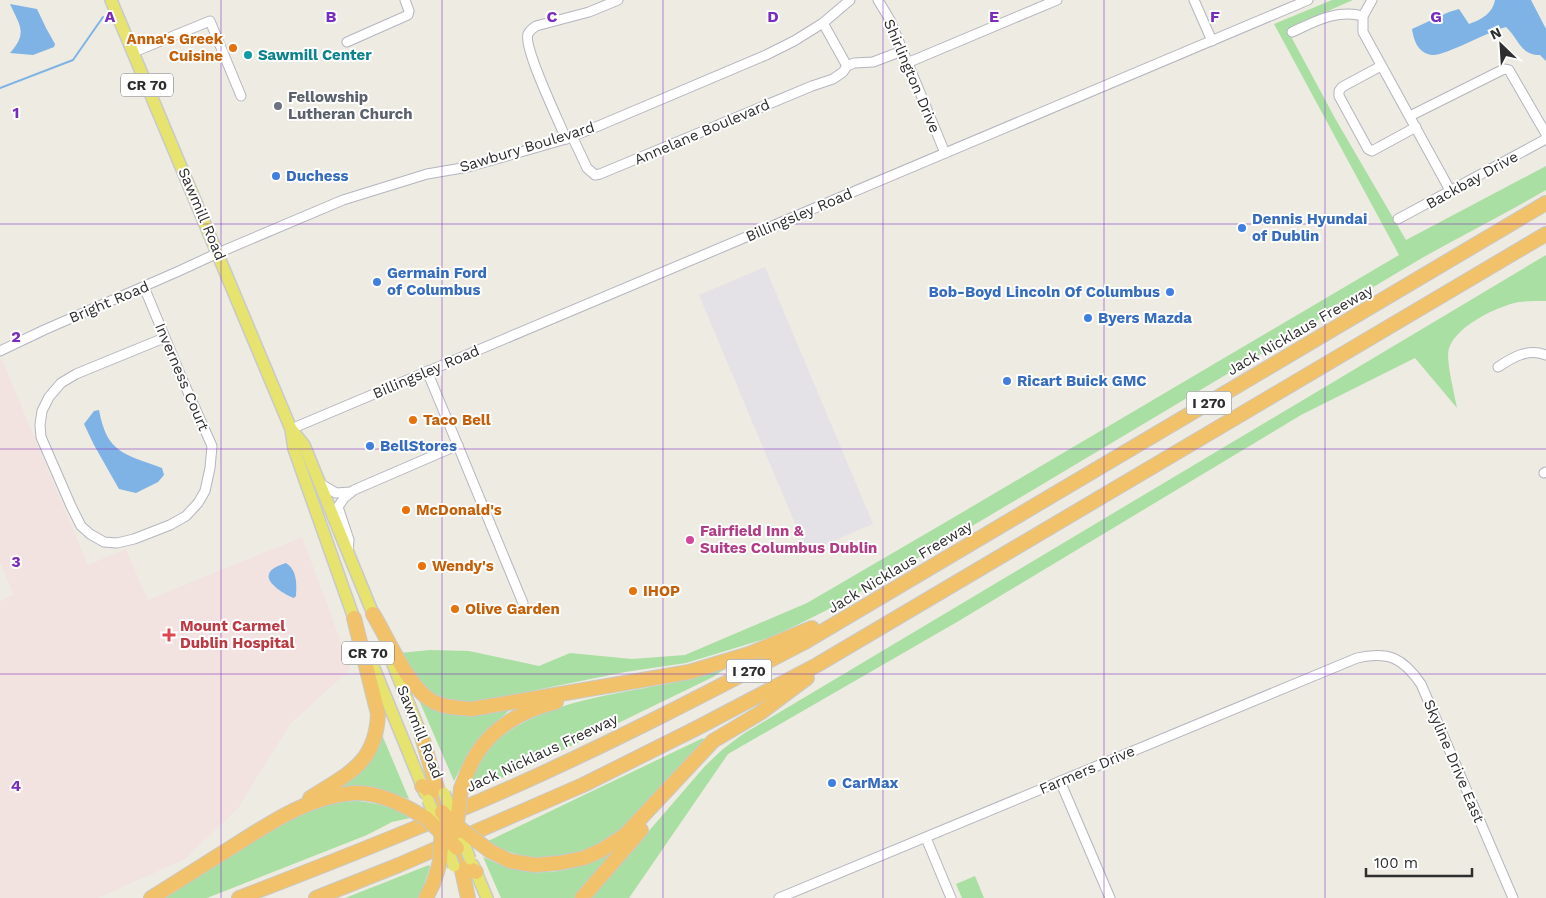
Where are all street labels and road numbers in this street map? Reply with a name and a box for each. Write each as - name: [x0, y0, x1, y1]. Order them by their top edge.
- street label: Shirlington Drive: [880, 16, 944, 136]
- road number: CR 70: [121, 74, 173, 96]
- street label: Annelane Boulevard: [631, 95, 773, 169]
- street label: Sawbury Boulevard: [457, 118, 597, 176]
- street label: Backbay Drive: [1423, 147, 1521, 213]
- street label: Sawmill Road: [174, 165, 230, 263]
- street label: Billingsley Road: [743, 184, 855, 246]
- street label: Bright Road: [66, 277, 152, 327]
- street label: Jack Nicklaus Freeway: [1224, 281, 1376, 379]
- street label: Inverness Court: [151, 320, 213, 434]
- street label: Billingsley Road: [370, 341, 482, 403]
- road number: I 270: [1186, 392, 1232, 414]
- street label: Jack Nicklaus Freeway: [824, 517, 976, 617]
- road number: CR 70: [342, 641, 394, 664]
- road number: I 270: [726, 659, 772, 682]
- street label: Sawmill Road: [393, 683, 447, 781]
- street label: Skyline Drive East: [1420, 697, 1488, 826]
- street label: Jack Nicklaus Freeway: [463, 710, 621, 796]
- street label: Farmers Drive: [1037, 742, 1137, 798]

